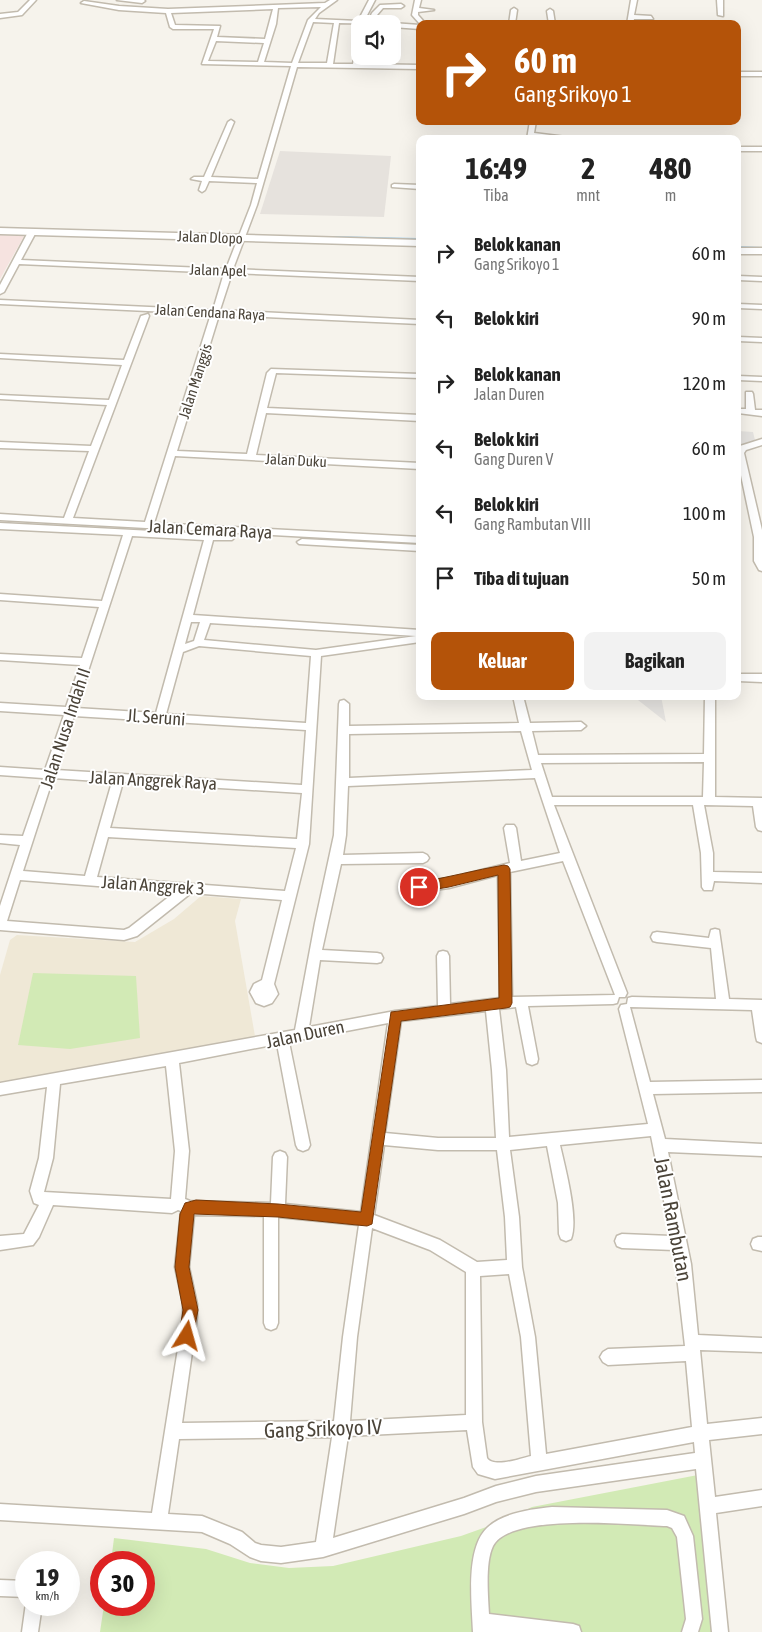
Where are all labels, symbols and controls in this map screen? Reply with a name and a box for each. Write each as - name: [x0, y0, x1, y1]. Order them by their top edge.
- map controls: [351, 15, 401, 65]
- button: sound: [351, 15, 401, 65]
- icon: right: [431, 40, 496, 105]
- text: 60 m: [514, 40, 577, 80]
- text: Gang Srikoyo 1: [514, 81, 632, 107]
- text: 16:49: [465, 151, 527, 185]
- text: 2: [581, 151, 595, 185]
- text: 480: [649, 151, 692, 185]
- text: Tiba: [483, 186, 509, 204]
- text: mnt: [576, 186, 600, 204]
- text: m: [665, 186, 676, 204]
- street label: Jalan Dlopo: [177, 227, 243, 247]
- text: Belok kanan: [474, 233, 561, 255]
- icon: right: [431, 239, 459, 267]
- text: 60 m: [692, 242, 726, 264]
- text: Gang Srikoyo 1: [474, 255, 560, 273]
- street label: Jalan Apel: [189, 261, 247, 279]
- street label: Jalan Cendana Raya: [154, 301, 266, 323]
- icon: left: [431, 304, 459, 332]
- text: Belok kiri: [474, 307, 539, 329]
- text: 90 m: [692, 307, 726, 329]
- street label: Jalan Manggis: [175, 341, 215, 421]
- text: Belok kanan: [474, 363, 561, 385]
- icon: right: [431, 369, 459, 397]
- text: 120 m: [683, 372, 726, 394]
- text: Jalan Duren: [474, 385, 545, 403]
- text: Belok kiri: [474, 428, 539, 450]
- icon: left: [431, 434, 459, 462]
- text: 60 m: [692, 437, 726, 459]
- street label: Jalan Duku: [265, 450, 327, 470]
- text: Gang Duren V: [474, 450, 553, 468]
- text: Belok kiri: [474, 493, 539, 515]
- icon: left: [431, 499, 459, 527]
- text: 100 m: [683, 502, 726, 524]
- street label: Jalan Cemara Raya: [147, 515, 273, 543]
- text: Gang Rambutan VIII: [474, 515, 591, 533]
- icon: arrive: [431, 564, 459, 592]
- text: Tiba di tujuan: [474, 567, 569, 589]
- text: 50 m: [692, 567, 726, 589]
- button: Keluar: [431, 632, 574, 690]
- button: Bagikan: [584, 632, 726, 690]
- street label: Jalan Nusa Indah II: [36, 665, 94, 791]
- street label: Jl. Seruni: [126, 704, 186, 730]
- street label: Jalan Anggrek Raya: [89, 766, 217, 794]
- pin: [398, 866, 440, 908]
- street label: Jalan Anggrek 3: [101, 871, 205, 899]
- icon: arrive: [405, 873, 433, 901]
- street label: Jalan Duren: [264, 1015, 346, 1053]
- street label: Jalan Rambutan: [650, 1155, 698, 1283]
- position arrow: [160, 1309, 212, 1361]
- street label: Gang Srikoyo IV: [264, 1414, 383, 1442]
- speed limit sign: 30: [90, 1551, 155, 1616]
- text: 19: [36, 1563, 59, 1591]
- text: km/h: [36, 1589, 59, 1603]

